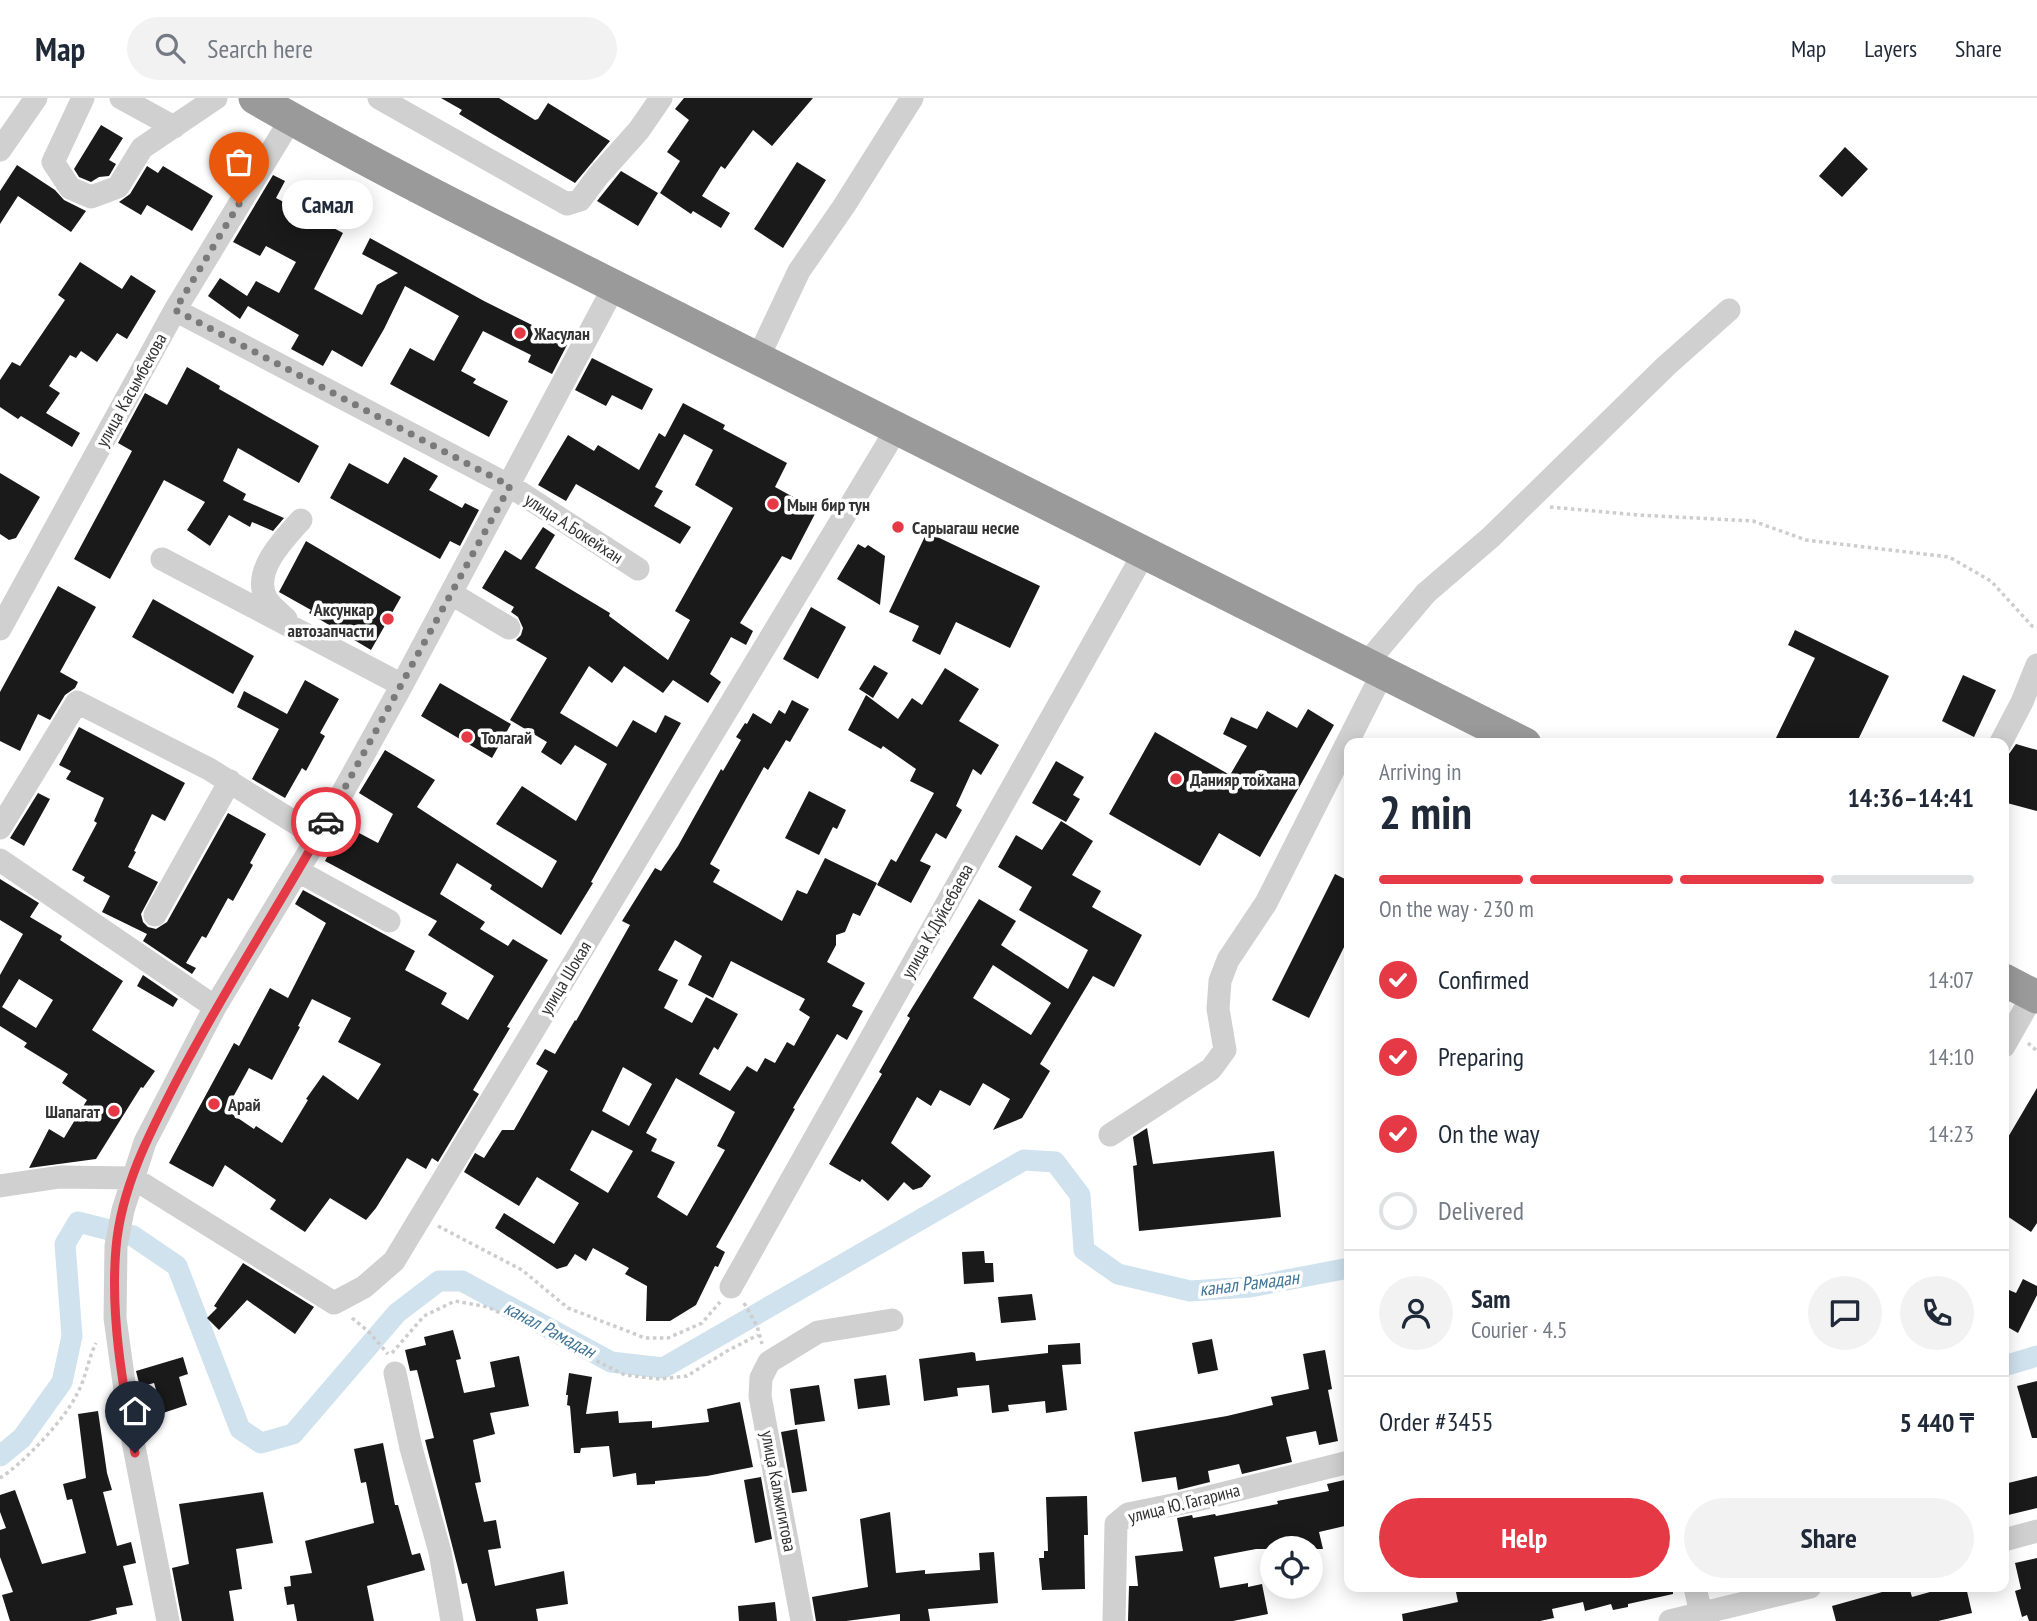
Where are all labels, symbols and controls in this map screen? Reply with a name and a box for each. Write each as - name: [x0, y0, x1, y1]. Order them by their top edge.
- search box: [127, 17, 617, 80]
- text: Map: [35, 27, 85, 70]
- icon: search: [151, 29, 189, 67]
- text: Search here: [207, 32, 313, 65]
- text: Map: [1791, 33, 1826, 64]
- text: Layers: [1864, 33, 1917, 64]
- text: Share: [1955, 33, 2002, 64]
- pin: [209, 132, 269, 204]
- icon: bag: [220, 143, 258, 181]
- callout: Самал: [281, 180, 372, 228]
- text: Самал: [301, 190, 354, 219]
- place label: Жасулан: [533, 322, 590, 345]
- marker: Жасулан: [512, 325, 528, 341]
- street label: улица Касымбекова: [90, 329, 172, 451]
- street label: улица А.Бокейхан: [520, 488, 628, 568]
- place label: Мын бир тун: [787, 493, 870, 516]
- marker: Мын бир тун: [765, 496, 781, 512]
- place label: Сарыагаш несие: [912, 516, 1020, 539]
- marker: Сарыагаш несие: [890, 519, 906, 535]
- place label: Аксункар автозапчасти: [288, 598, 374, 642]
- marker: Аксункар автозапчасти: [380, 611, 396, 627]
- place label: Толагай: [481, 726, 532, 749]
- marker: Толагай: [459, 729, 475, 745]
- text: Arriving in: [1379, 757, 1461, 786]
- place label: Данияр тойхана: [1190, 768, 1296, 791]
- marker: Данияр тойхана: [1168, 771, 1184, 787]
- text: 14:36–14:41: [1847, 781, 1974, 814]
- text: 2 min: [1379, 782, 1472, 842]
- courier: [291, 787, 361, 857]
- icon: car: [307, 803, 345, 841]
- street label: улица К.Дуйсебаева: [896, 860, 978, 982]
- text: On the way · 230 m: [1379, 894, 1534, 923]
- street label: улица Шокая: [534, 937, 596, 1019]
- icon: check: [1379, 961, 1417, 999]
- text: Confirmed: [1438, 963, 1529, 996]
- text: 14:07: [1928, 965, 1974, 994]
- icon: check: [1379, 1038, 1417, 1076]
- text: Preparing: [1438, 1040, 1524, 1073]
- text: 14:10: [1928, 1042, 1974, 1071]
- place label: Арай: [227, 1093, 261, 1116]
- marker: Арай: [206, 1096, 222, 1112]
- place label: Шапагат: [45, 1100, 101, 1123]
- marker: Шапагат: [106, 1103, 122, 1119]
- icon: check: [1379, 1115, 1417, 1153]
- text: On the way: [1438, 1117, 1540, 1150]
- text: 14:23: [1928, 1119, 1974, 1148]
- text: Delivered: [1438, 1194, 1524, 1227]
- water label: канал Рамадан: [1198, 1265, 1302, 1301]
- button: person: [1379, 1276, 1453, 1350]
- button: chat: [1808, 1276, 1882, 1350]
- button: phone: [1900, 1276, 1974, 1350]
- text: Sam: [1471, 1282, 1510, 1315]
- water label: канал Рамадан: [500, 1295, 601, 1364]
- text: Courier · 4.5: [1471, 1315, 1567, 1344]
- pin: [105, 1381, 165, 1453]
- icon: home: [116, 1392, 154, 1430]
- text: Order #3455: [1379, 1405, 1494, 1438]
- text: 5 440 ₸: [1899, 1406, 1974, 1439]
- street label: улица Калжигитова: [756, 1429, 802, 1553]
- street label: улица Ю. Гагарина: [1126, 1478, 1242, 1528]
- button: Help: [1379, 1498, 1670, 1578]
- button: Share: [1684, 1498, 1974, 1578]
- map controls: [1260, 1536, 1323, 1599]
- button: locate: [1260, 1536, 1323, 1599]

